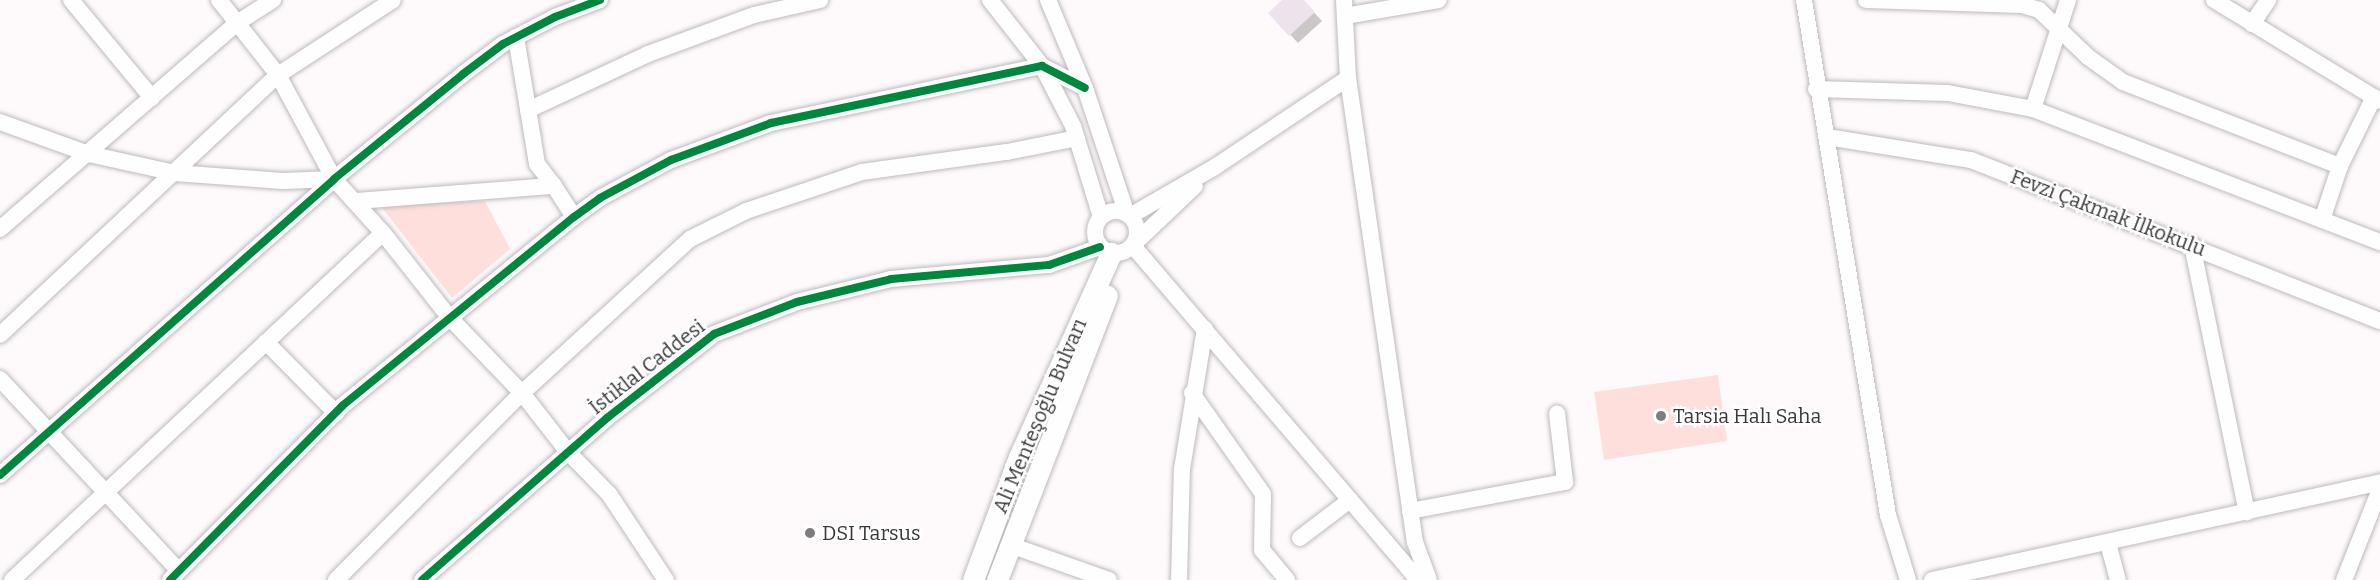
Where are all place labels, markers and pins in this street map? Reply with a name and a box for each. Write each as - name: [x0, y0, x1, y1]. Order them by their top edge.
- place label: Tarsia Halı Saha: [1673, 404, 1821, 428]
- marker: Tarsia Halı Saha: [1654, 409, 1668, 423]
- place label: DSI Tarsus: [822, 521, 921, 545]
- marker: DSI Tarsus: [803, 526, 817, 540]

